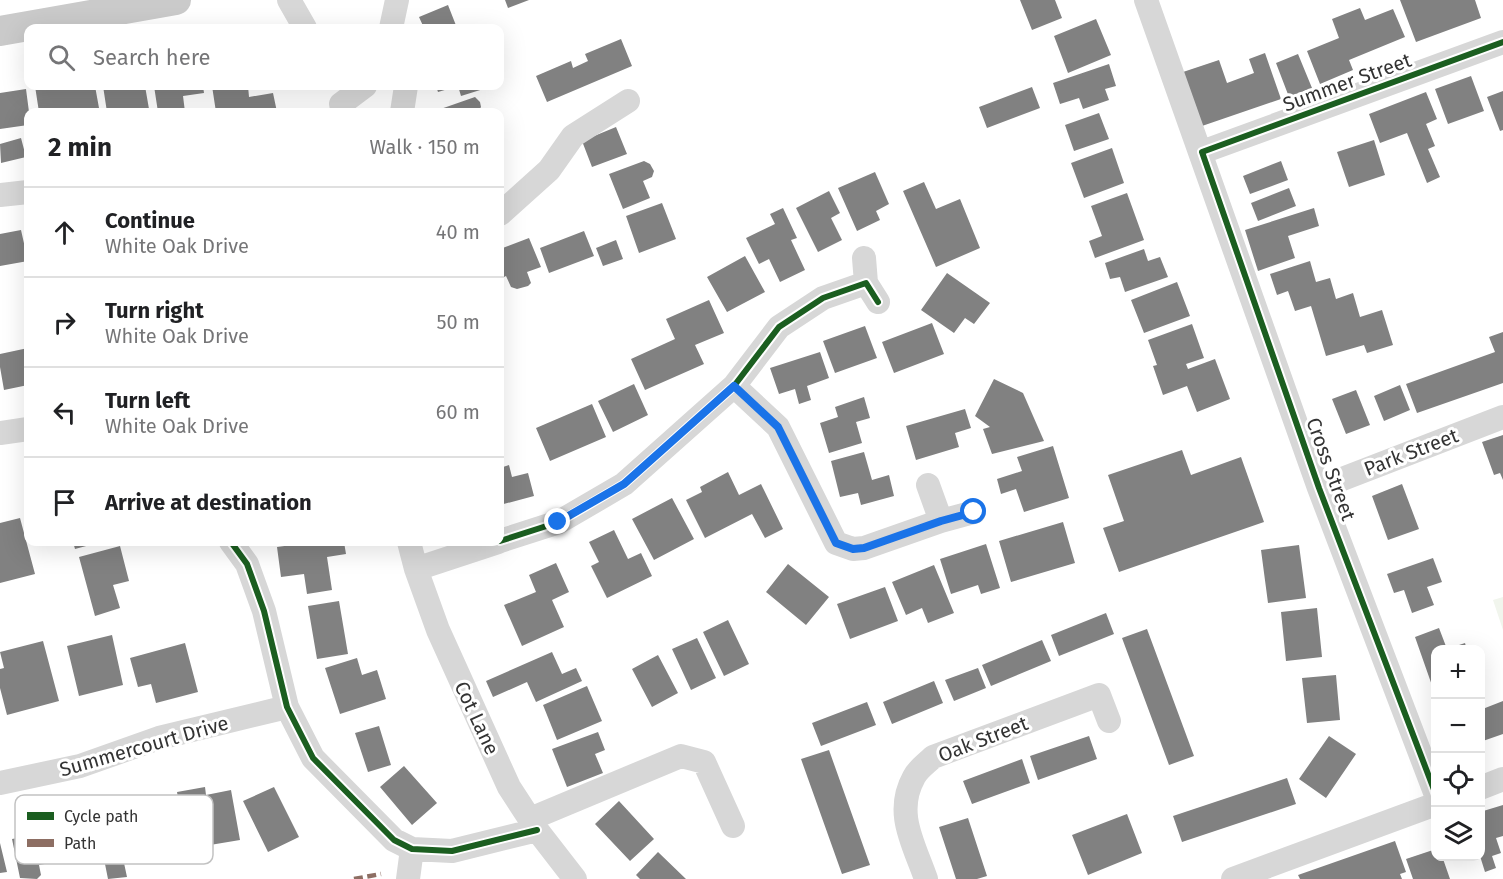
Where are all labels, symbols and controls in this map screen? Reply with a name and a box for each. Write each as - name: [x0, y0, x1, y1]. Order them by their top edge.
- search box: [24, 24, 504, 90]
- icon: search: [45, 41, 78, 74]
- text: Search here: [93, 44, 211, 71]
- street label: Summer Street: [1279, 47, 1415, 116]
- text: 2 min: [48, 132, 112, 163]
- text: Walk · 150 m: [370, 135, 480, 159]
- text: Continue: [105, 207, 195, 234]
- icon: ahead: [48, 216, 81, 249]
- text: 40 m: [436, 220, 480, 244]
- text: White Oak Drive: [105, 234, 249, 258]
- text: Turn right: [105, 297, 204, 324]
- icon: right: [48, 306, 81, 339]
- text: 50 m: [436, 310, 480, 334]
- text: White Oak Drive: [105, 324, 249, 348]
- text: Turn left: [105, 387, 190, 414]
- icon: left: [48, 396, 81, 429]
- text: 60 m: [436, 400, 480, 424]
- text: White Oak Drive: [105, 414, 249, 438]
- street label: Cross Street: [1301, 414, 1361, 524]
- street label: Park Street: [1361, 423, 1462, 481]
- icon: arrive: [48, 486, 81, 519]
- text: Arrive at destination: [105, 489, 312, 516]
- route start: [960, 498, 986, 524]
- route end: [544, 508, 570, 534]
- map controls: [1431, 645, 1485, 861]
- button: +: [1431, 645, 1485, 699]
- street label: Cot Lane: [450, 677, 504, 759]
- button: −: [1431, 699, 1485, 753]
- street label: Summercourt Drive: [57, 710, 231, 782]
- street label: Oak Street: [935, 711, 1032, 767]
- button: locate: [1431, 753, 1485, 807]
- legend: [15, 795, 213, 864]
- text: Cycle path: [64, 807, 138, 826]
- button: layers: [1431, 807, 1485, 861]
- text: Path: [64, 834, 96, 853]

